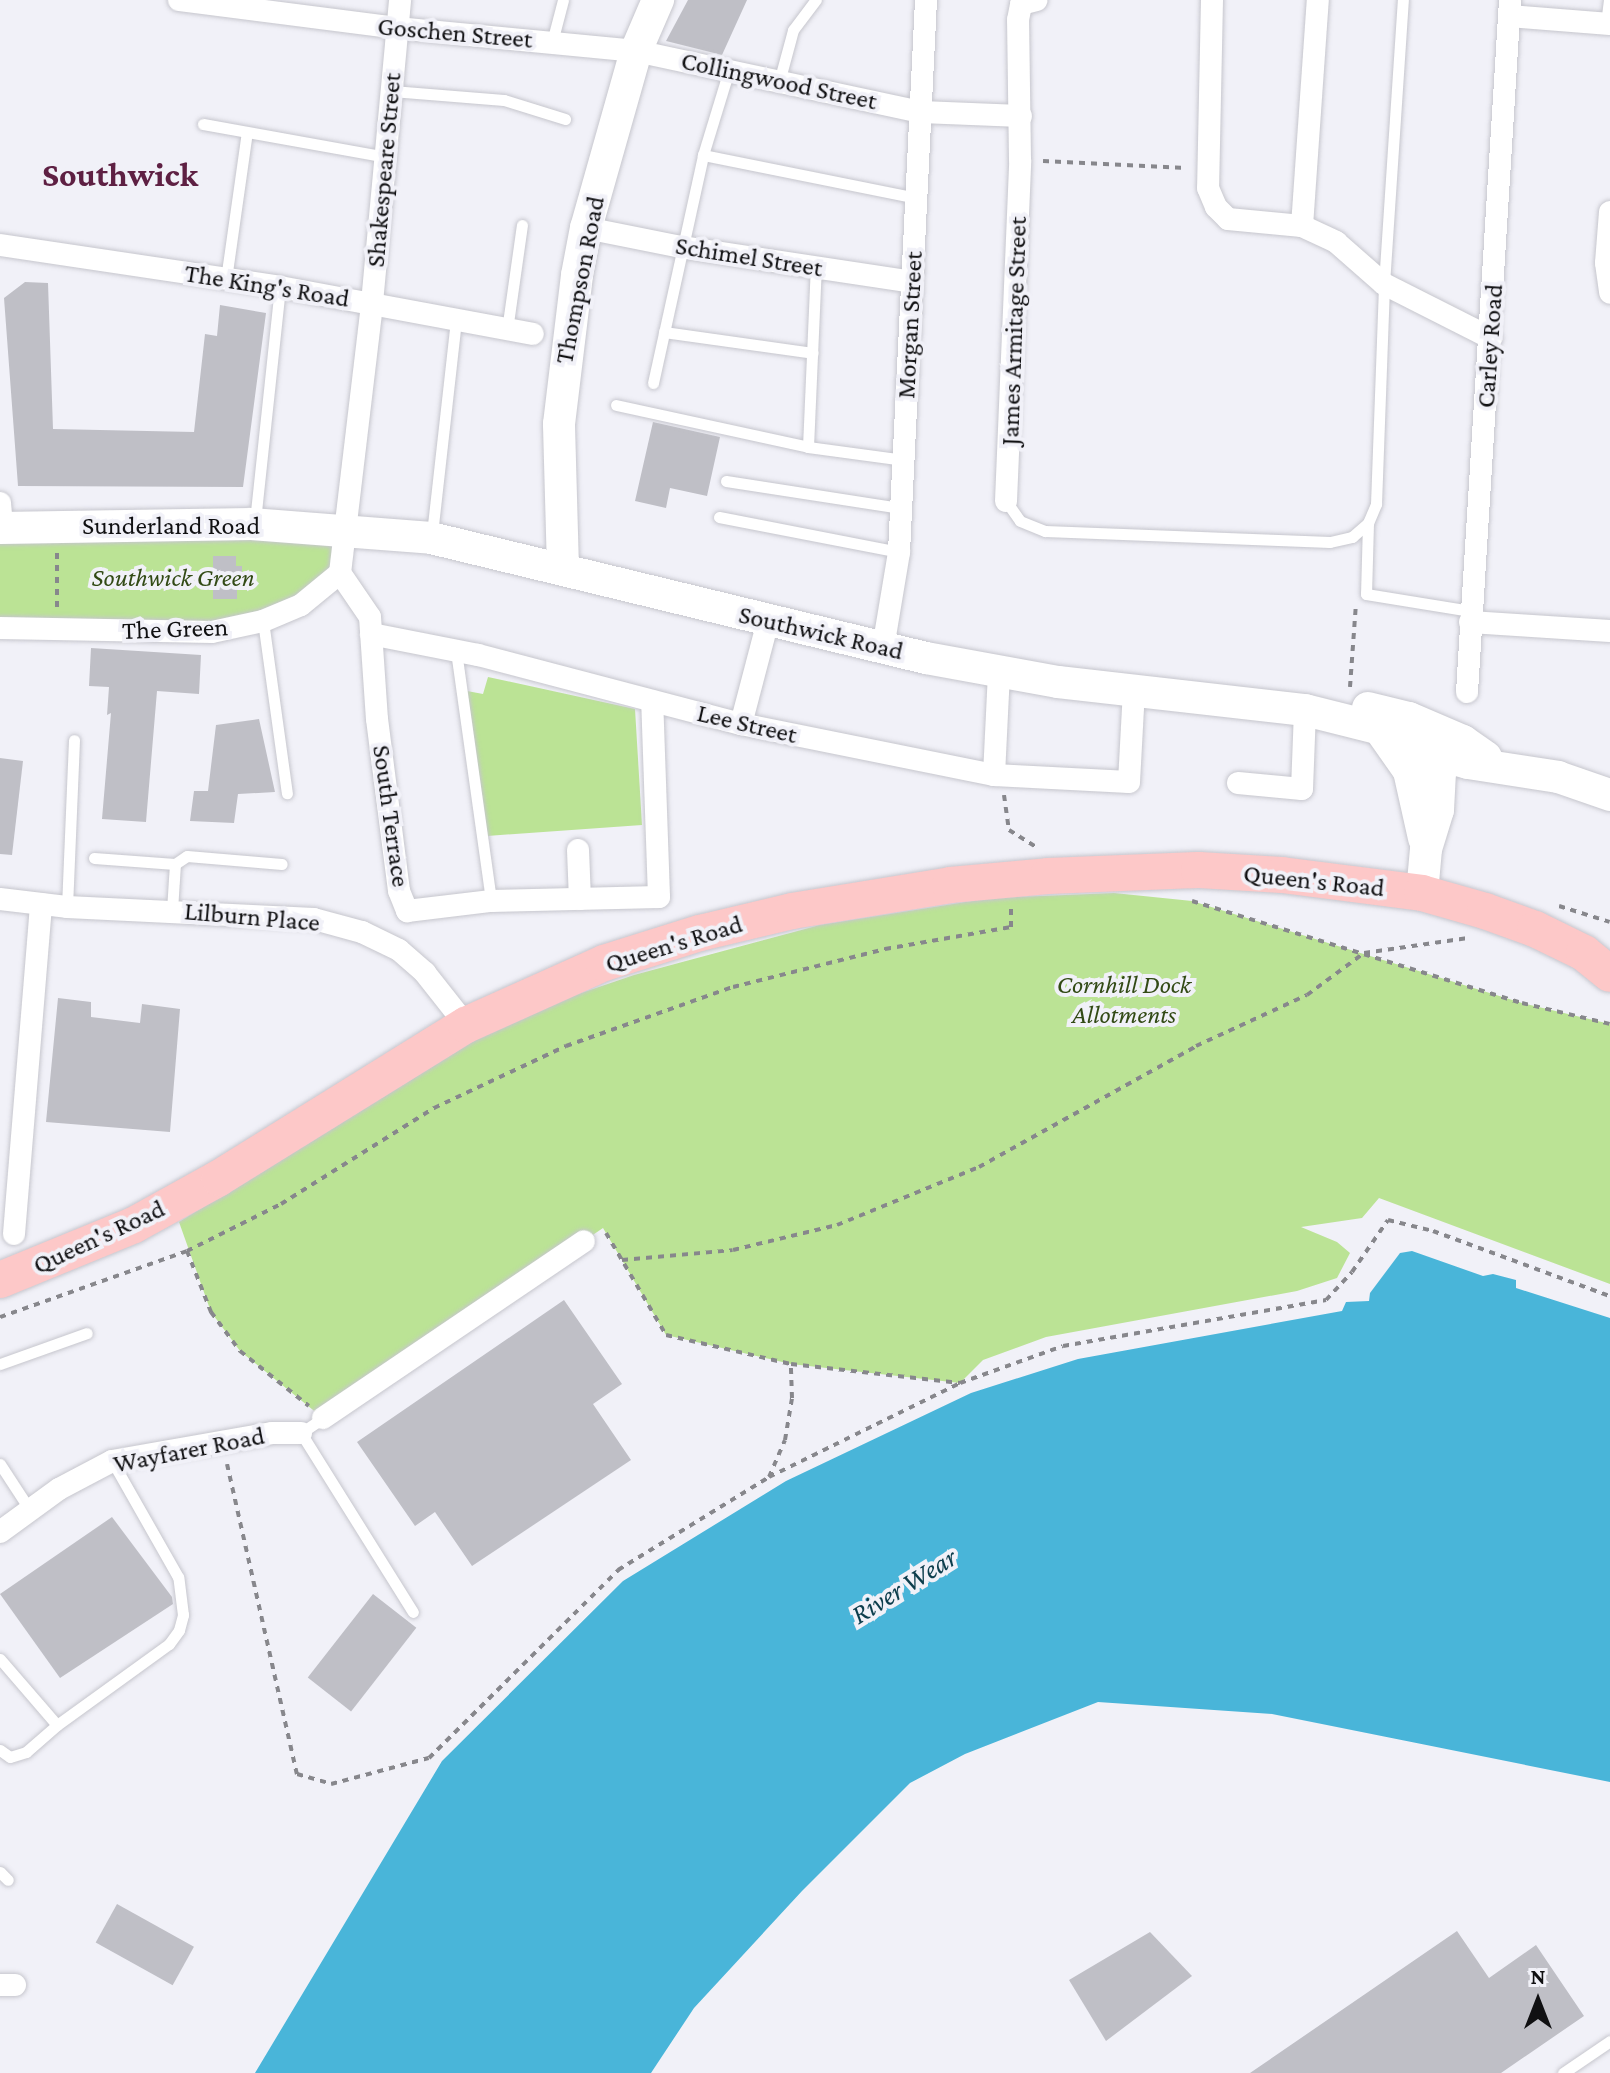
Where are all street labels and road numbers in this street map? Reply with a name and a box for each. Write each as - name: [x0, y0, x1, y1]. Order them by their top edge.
- street label: Goschen Street: [376, 11, 534, 55]
- street label: Collingwood Street: [678, 45, 880, 117]
- street label: Shakespeare Street: [360, 71, 408, 269]
- street label: Thompson Road: [548, 193, 612, 367]
- street label: James Armitage Street: [994, 216, 1034, 446]
- street label: Schimel Street: [673, 230, 825, 284]
- street label: Morgan Street: [891, 251, 929, 399]
- street label: The King's Road: [182, 258, 352, 314]
- street label: Carley Road: [1470, 283, 1510, 409]
- street label: Sunderland Road: [82, 510, 260, 542]
- street label: Southwick Road: [736, 599, 906, 667]
- street label: The Green: [121, 612, 229, 646]
- street label: Lee Street: [694, 697, 800, 751]
- street label: South Terrace: [366, 743, 416, 889]
- street label: Queen's Road: [1242, 858, 1386, 904]
- street label: Lilburn Place: [183, 896, 321, 938]
- street label: Queen's Road: [602, 908, 746, 980]
- street label: Queen's Road: [28, 1193, 170, 1281]
- street label: Wayfarer Road: [111, 1420, 267, 1480]

